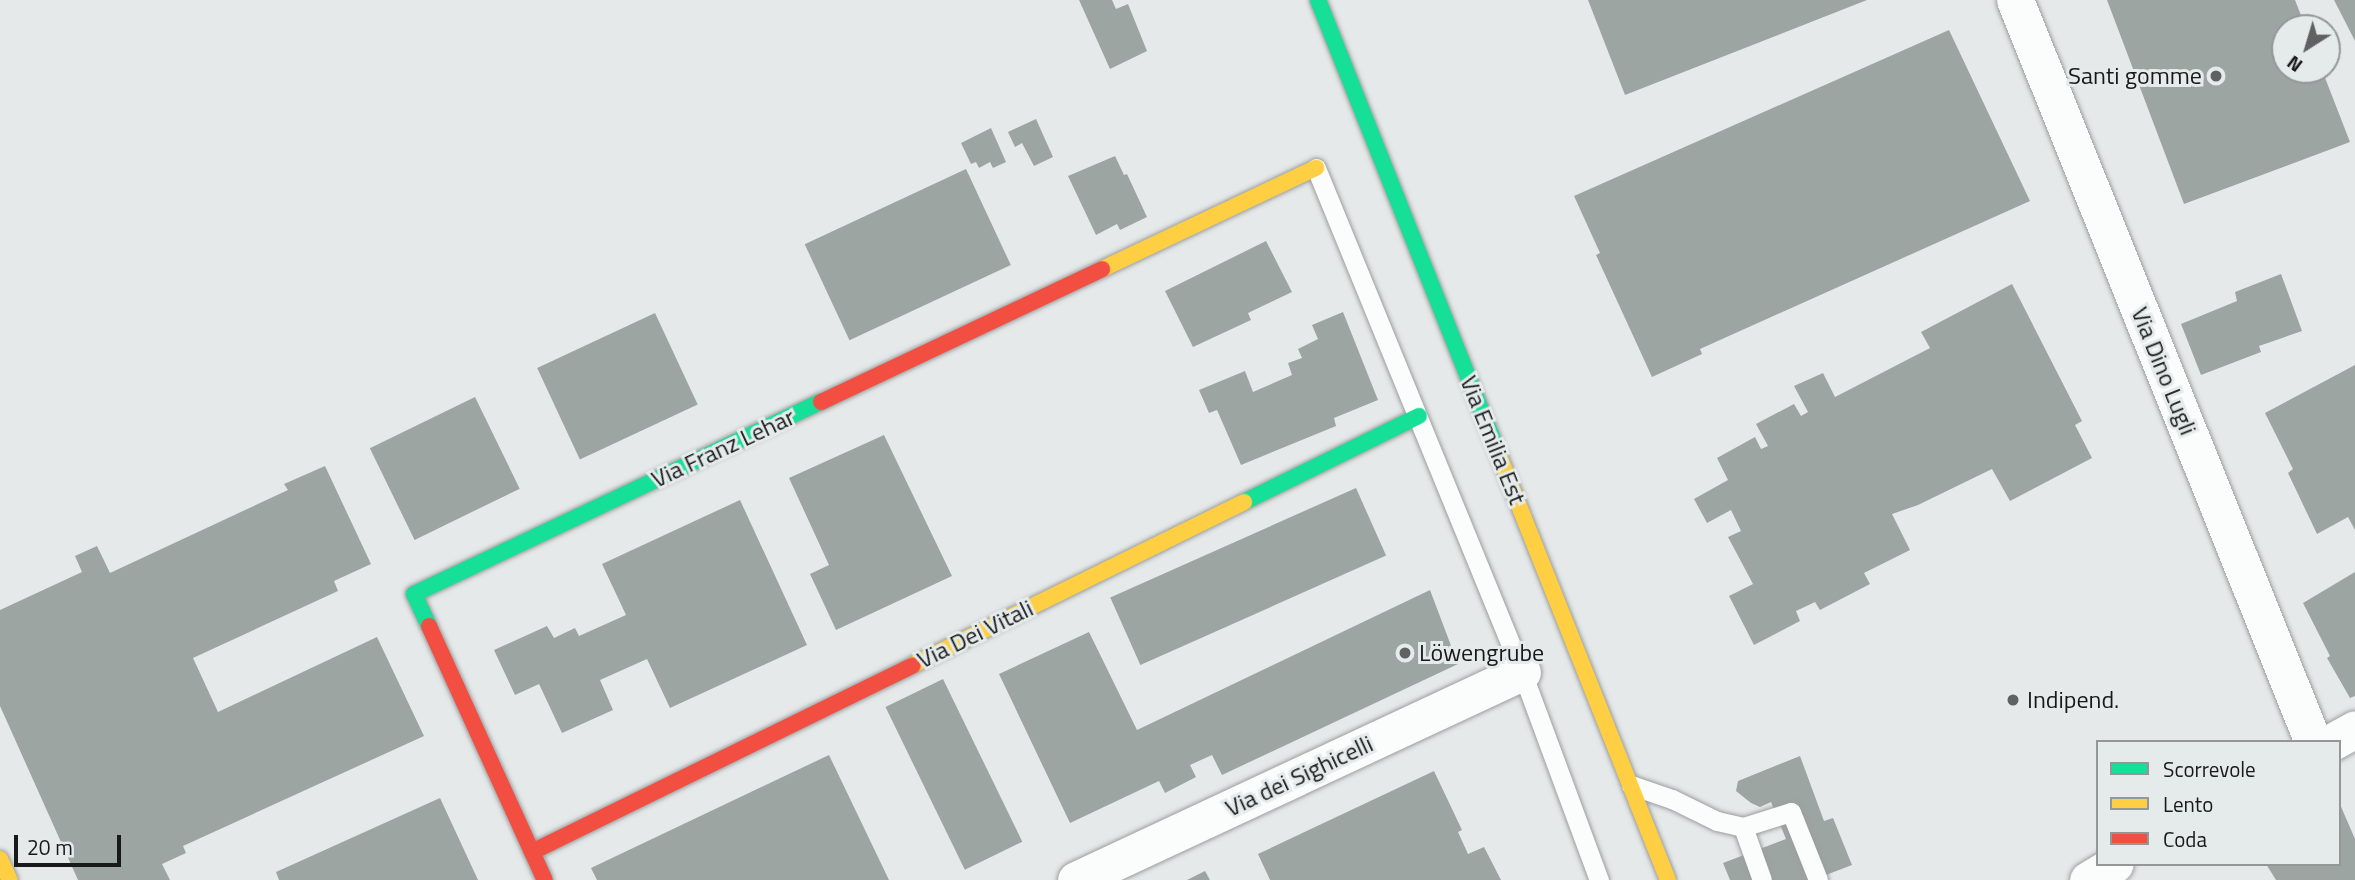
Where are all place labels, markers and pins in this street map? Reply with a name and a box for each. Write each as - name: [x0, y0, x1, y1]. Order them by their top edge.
- place label: Santi gomme: [2068, 62, 2202, 90]
- marker: Santi gomme: [2208, 68, 2224, 84]
- place label: Löwengrube: [1419, 639, 1544, 667]
- marker: Löwengrube: [1397, 645, 1413, 661]
- place label: Indipend.: [2027, 686, 2119, 714]
- marker: Indipend.: [2005, 692, 2021, 708]

